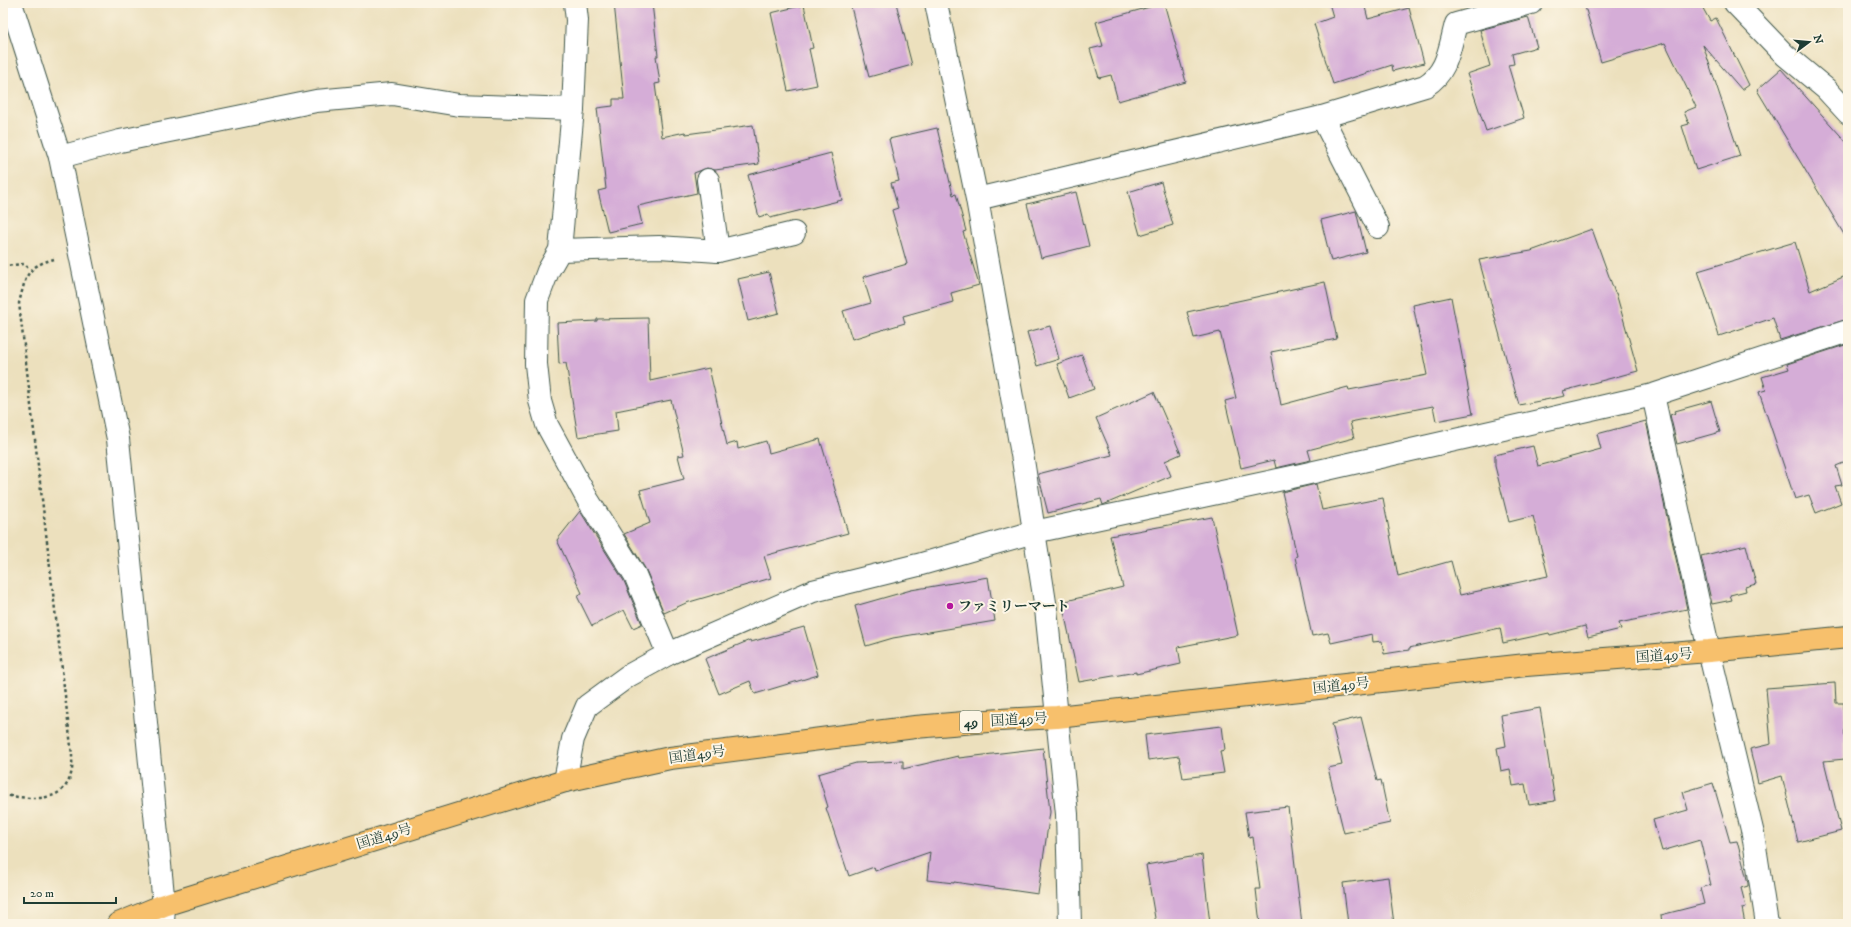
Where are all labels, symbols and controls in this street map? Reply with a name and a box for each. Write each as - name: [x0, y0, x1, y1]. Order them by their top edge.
- north arrow: [1789, 22, 1829, 62]
- text: N: [1810, 33, 1826, 46]
- place label: ファミリーマート: [958, 598, 1070, 616]
- marker: ファミリーマート: [945, 601, 955, 611]
- street label: 国道49号: [1635, 645, 1693, 667]
- street label: 国道49号: [1312, 674, 1370, 698]
- street label: 国道49号: [990, 710, 1048, 730]
- road number: 49: [960, 711, 982, 733]
- street label: 国道49号: [668, 742, 727, 768]
- street label: 国道49号: [354, 820, 414, 854]
- scale bar: [24, 879, 116, 905]
- text: 20 m: [30, 886, 54, 901]

